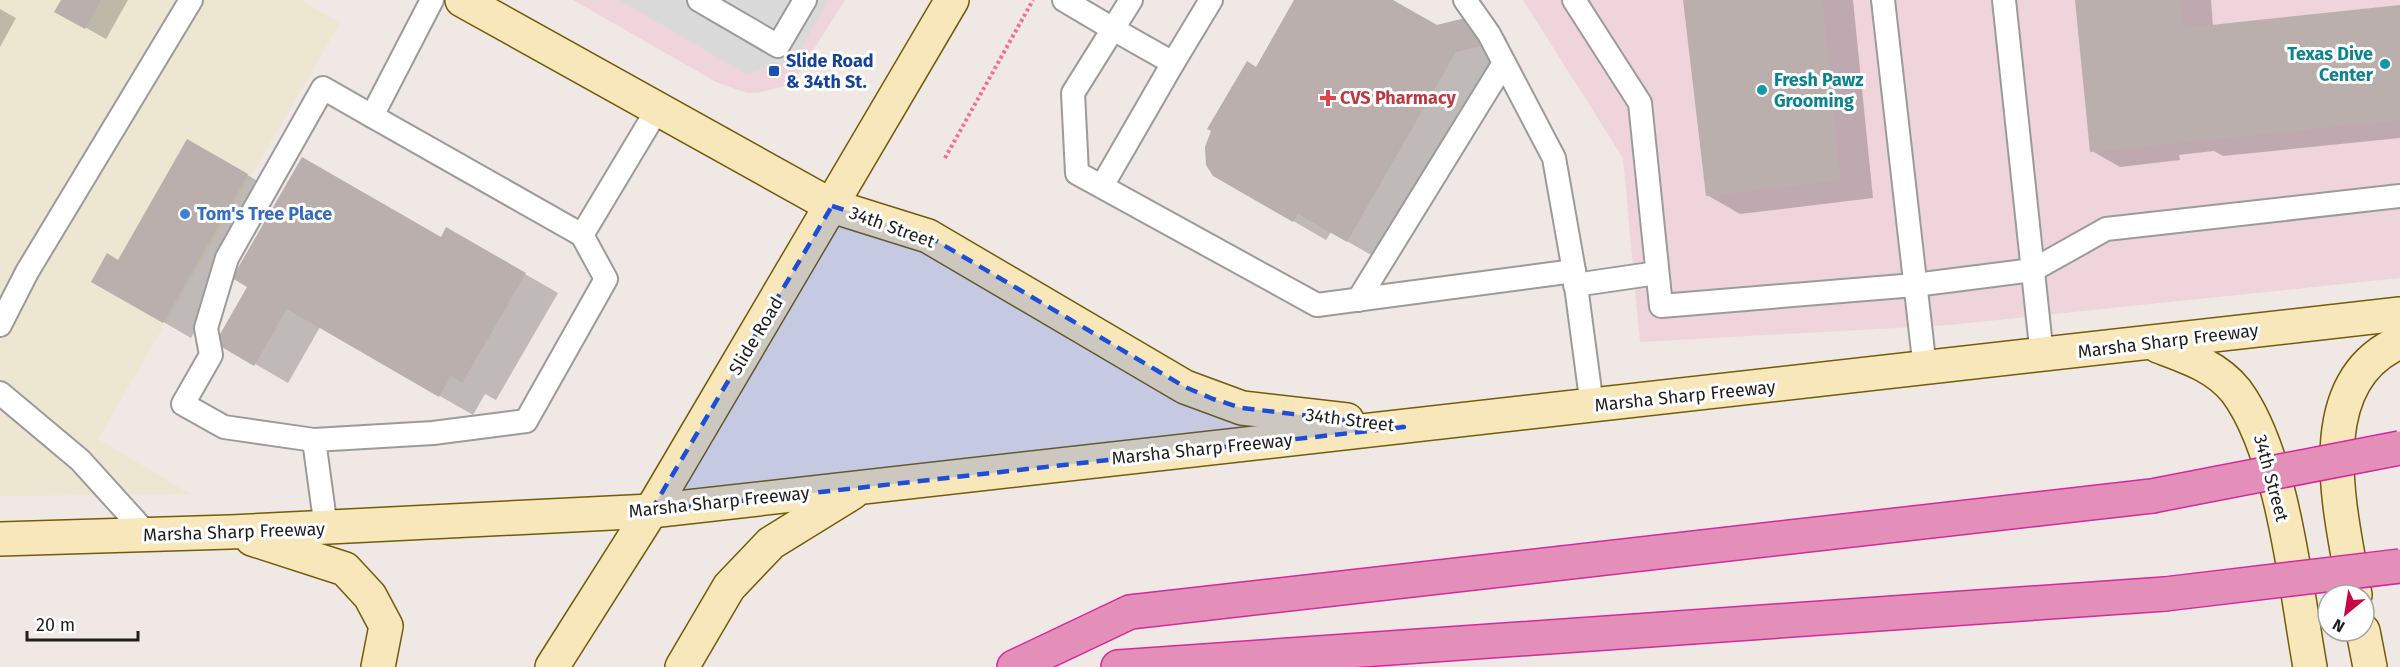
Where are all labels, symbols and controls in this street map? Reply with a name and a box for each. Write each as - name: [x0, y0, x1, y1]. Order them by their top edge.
- place label: Texas Dive Center: [2287, 43, 2374, 86]
- place label: Slide Road & 34th St.: [786, 50, 874, 93]
- marker: Texas Dive Center: [2378, 57, 2392, 71]
- marker: Slide Road & 34th St.: [767, 64, 781, 78]
- place label: Fresh Pawz Grooming: [1774, 69, 1863, 112]
- marker: Fresh Pawz Grooming: [1755, 83, 1769, 97]
- place label: CVS Pharmacy: [1340, 87, 1457, 109]
- marker: CVS Pharmacy: [1321, 91, 1335, 105]
- street label: 34th Street: [846, 201, 938, 253]
- place label: Tom's Tree Place: [197, 203, 332, 225]
- marker: Tom's Tree Place: [178, 207, 192, 221]
- street label: Slide Road: [724, 293, 788, 379]
- street label: Marsha Sharp Freeway: [2076, 319, 2260, 363]
- street label: Marsha Sharp Freeway: [1593, 376, 1777, 416]
- street label: 34th Street: [1304, 404, 1396, 436]
- street label: Marsha Sharp Freeway: [1110, 429, 1294, 469]
- street label: 34th Street: [2249, 432, 2293, 524]
- street label: Marsha Sharp Freeway: [627, 482, 811, 522]
- street label: Marsha Sharp Freeway: [143, 518, 325, 546]
- north arrow: [2316, 583, 2376, 643]
- scale bar: [27, 604, 138, 642]
- text: 20 m: [36, 614, 75, 636]
- text: N: [2329, 615, 2348, 636]

